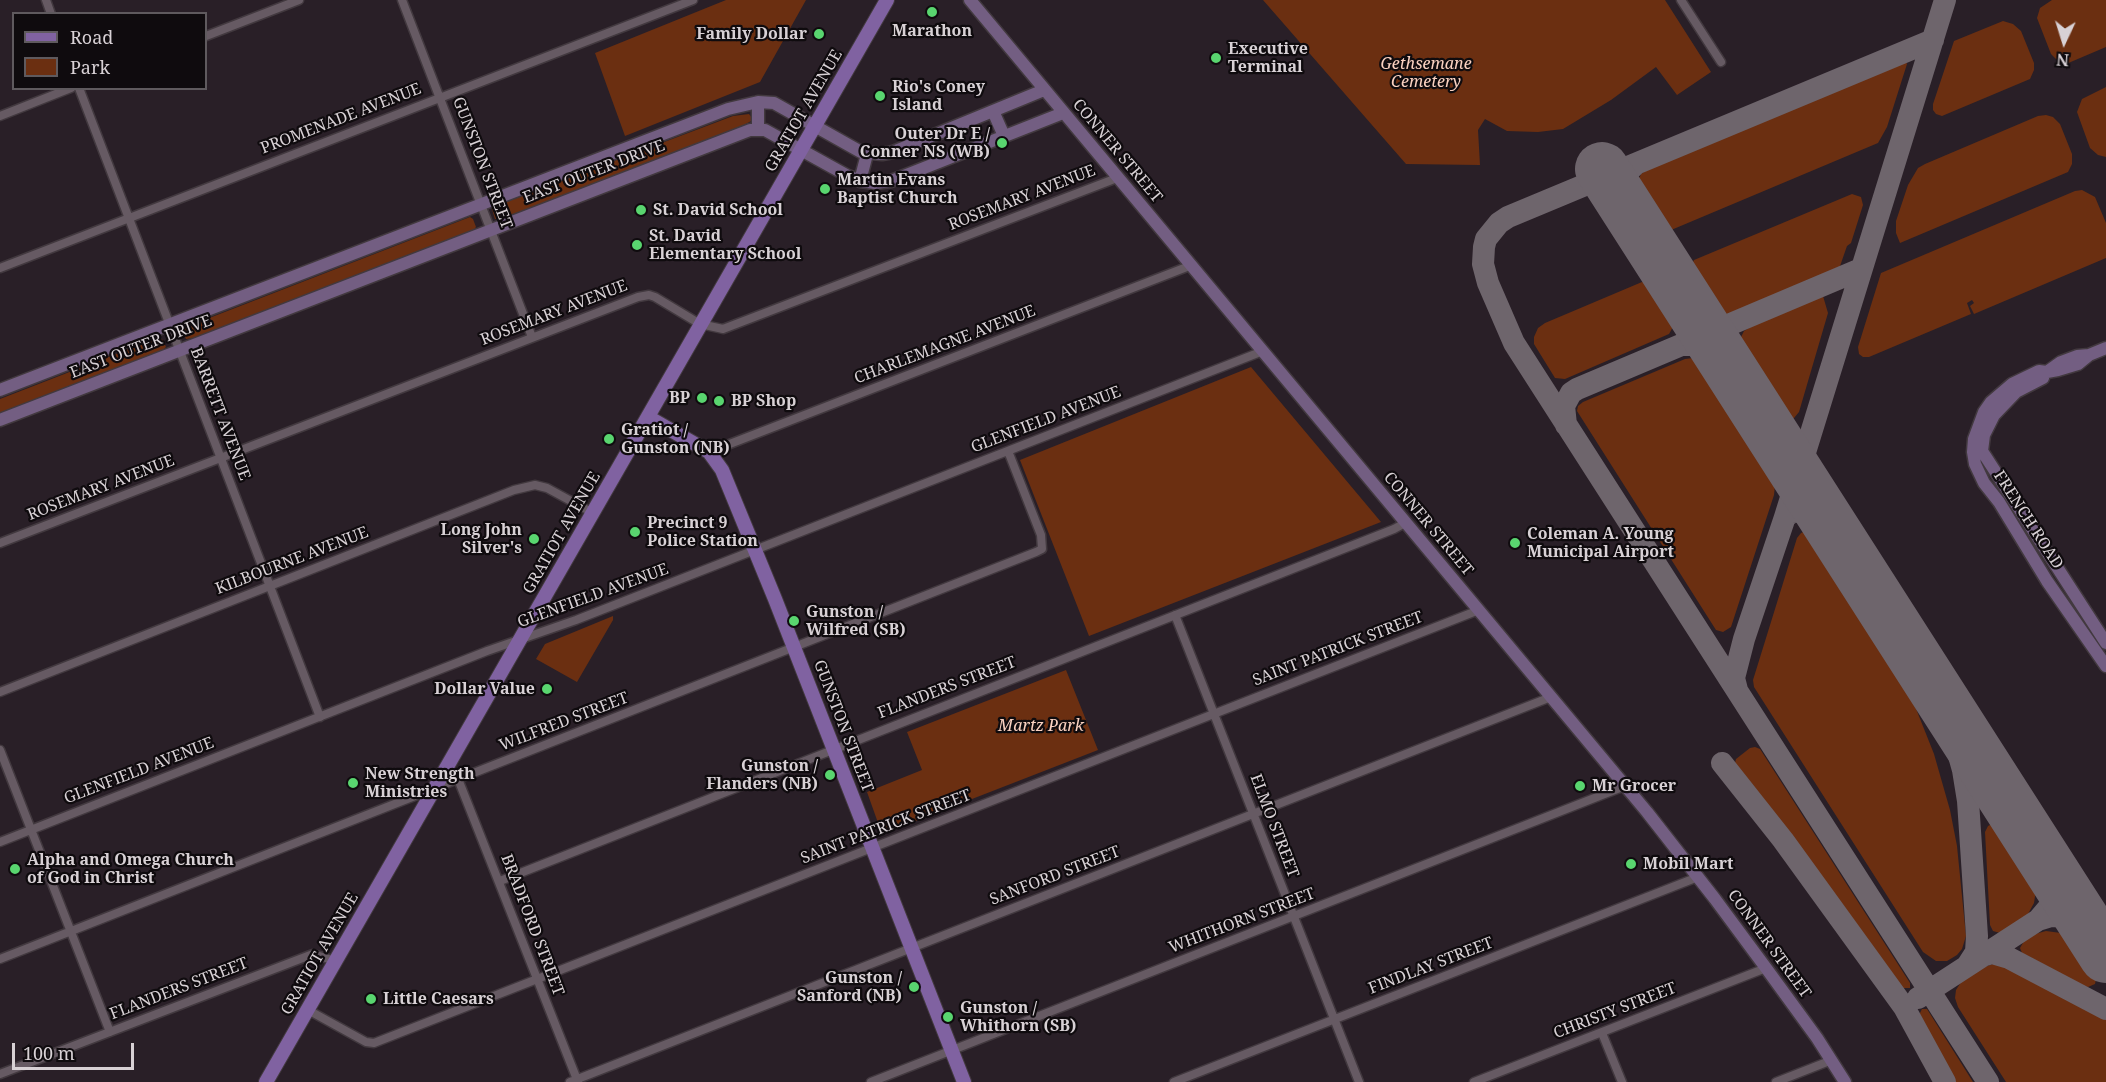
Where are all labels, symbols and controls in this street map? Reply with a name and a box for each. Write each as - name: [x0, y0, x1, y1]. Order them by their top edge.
- marker: Marathon: [925, 5, 939, 19]
- legend: [12, 12, 207, 90]
- north arrow: [2034, 12, 2094, 72]
- place label: Marathon: [892, 21, 972, 41]
- place label: Family Dollar: [696, 24, 807, 44]
- text: Road: [70, 25, 113, 49]
- marker: Family Dollar: [812, 27, 826, 41]
- place label: Executive Terminal: [1228, 39, 1308, 77]
- street label: GRATIOT AVENUE: [761, 47, 847, 175]
- text: N: [2056, 49, 2070, 71]
- marker: Executive Terminal: [1209, 51, 1223, 65]
- park label: Gethsemane Cemetery: [1380, 54, 1472, 92]
- text: Park: [70, 55, 110, 79]
- place label: Rio's Coney Island: [892, 77, 985, 115]
- street label: PROMENADE AVENUE: [258, 80, 424, 158]
- marker: Rio's Coney Island: [873, 89, 887, 103]
- street label: GUNSTON STREET: [448, 94, 516, 232]
- street label: CONNER STREET: [1068, 95, 1166, 207]
- place label: Outer Dr E / Conner NS (WB): [860, 124, 990, 162]
- street label: EAST OUTER DRIVE: [520, 136, 668, 208]
- marker: Outer Dr E / Conner NS (WB): [995, 136, 1009, 150]
- street label: ROSEMARY AVENUE: [946, 161, 1098, 235]
- place label: Martin Evans Baptist Church: [837, 170, 958, 208]
- marker: Martin Evans Baptist Church: [818, 182, 832, 196]
- place label: St. David School: [653, 200, 783, 220]
- marker: St. David School: [634, 203, 648, 217]
- place label: St. David Elementary School: [649, 226, 801, 264]
- marker: St. David Elementary School: [630, 238, 644, 252]
- street label: ROSEMARY AVENUE: [478, 276, 630, 350]
- street label: CHARLEMAGNE AVENUE: [852, 302, 1038, 388]
- street label: EAST OUTER DRIVE: [67, 311, 215, 383]
- street label: BARRETT AVENUE: [186, 345, 254, 483]
- street label: GLENFIELD AVENUE: [968, 383, 1124, 457]
- place label: BP: [669, 388, 690, 408]
- marker: BP: [695, 391, 709, 405]
- place label: BP Shop: [731, 391, 796, 411]
- marker: BP Shop: [712, 394, 726, 408]
- place label: Gratiot / Gunston (NB): [621, 420, 730, 458]
- marker: Gratiot / Gunston (NB): [602, 432, 616, 446]
- street label: ROSEMARY AVENUE: [25, 451, 177, 525]
- street label: FRENCH ROAD: [1989, 467, 2067, 573]
- street label: CONNER STREET: [1379, 468, 1477, 580]
- street label: GRATIOT AVENUE: [519, 469, 605, 597]
- place label: Precinct 9 Police Station: [647, 513, 758, 551]
- place label: Long John Silver's: [440, 520, 522, 558]
- street label: KILBOURNE AVENUE: [213, 523, 371, 599]
- place label: Coleman A. Young Municipal Airport: [1527, 524, 1674, 562]
- marker: Precinct 9 Police Station: [628, 525, 642, 539]
- marker: Long John Silver's: [527, 532, 541, 546]
- marker: Coleman A. Young Municipal Airport: [1508, 536, 1522, 550]
- street label: GLENFIELD AVENUE: [515, 560, 671, 632]
- place label: Gunston / Wilfred (SB): [806, 602, 906, 640]
- street label: SAINT PATRICK STREET: [1250, 608, 1426, 690]
- marker: Gunston / Wilfred (SB): [787, 614, 801, 628]
- street label: FLANDERS STREET: [875, 653, 1019, 723]
- street label: GUNSTON STREET: [809, 657, 877, 795]
- place label: Dollar Value: [434, 679, 535, 699]
- marker: Dollar Value: [540, 682, 554, 696]
- street label: WILFRED STREET: [497, 689, 631, 755]
- park label: Martz Park: [998, 716, 1084, 736]
- street label: GLENFIELD AVENUE: [61, 734, 217, 808]
- place label: Gunston / Flanders (NB): [706, 756, 818, 794]
- place label: New Strength Ministries: [365, 764, 475, 802]
- marker: Gunston / Flanders (NB): [823, 768, 837, 782]
- street label: ELMO STREET: [1245, 771, 1303, 881]
- marker: New Strength Ministries: [346, 776, 360, 790]
- place label: Mr Grocer: [1592, 776, 1676, 796]
- marker: Mr Grocer: [1573, 779, 1587, 793]
- street label: SAINT PATRICK STREET: [798, 786, 974, 868]
- street label: SANFORD STREET: [987, 842, 1123, 910]
- place label: Alpha and Omega Church of God in Christ: [27, 850, 234, 888]
- street label: BRADFORD STREET: [496, 852, 568, 998]
- place label: Mobil Mart: [1643, 854, 1734, 874]
- marker: Mobil Mart: [1624, 857, 1638, 871]
- marker: Alpha and Omega Church of God in Christ: [8, 862, 22, 876]
- street label: WHITHORN STREET: [1166, 884, 1318, 958]
- street label: CONNER STREET: [1723, 886, 1815, 1002]
- street label: GRATIOT AVENUE: [277, 890, 363, 1018]
- street label: FINDLAY STREET: [1366, 933, 1496, 999]
- street label: FLANDERS STREET: [107, 954, 251, 1024]
- place label: Gunston / Sanford (NB): [797, 968, 902, 1006]
- street label: CHRISTY STREET: [1551, 979, 1679, 1043]
- marker: Gunston / Sanford (NB): [907, 980, 921, 994]
- place label: Little Caesars: [383, 989, 494, 1009]
- marker: Little Caesars: [364, 992, 378, 1006]
- place label: Gunston / Whithorn (SB): [960, 998, 1076, 1036]
- marker: Gunston / Whithorn (SB): [941, 1010, 955, 1024]
- scale bar: [15, 1031, 136, 1069]
- text: 100 m: [23, 1041, 75, 1065]

